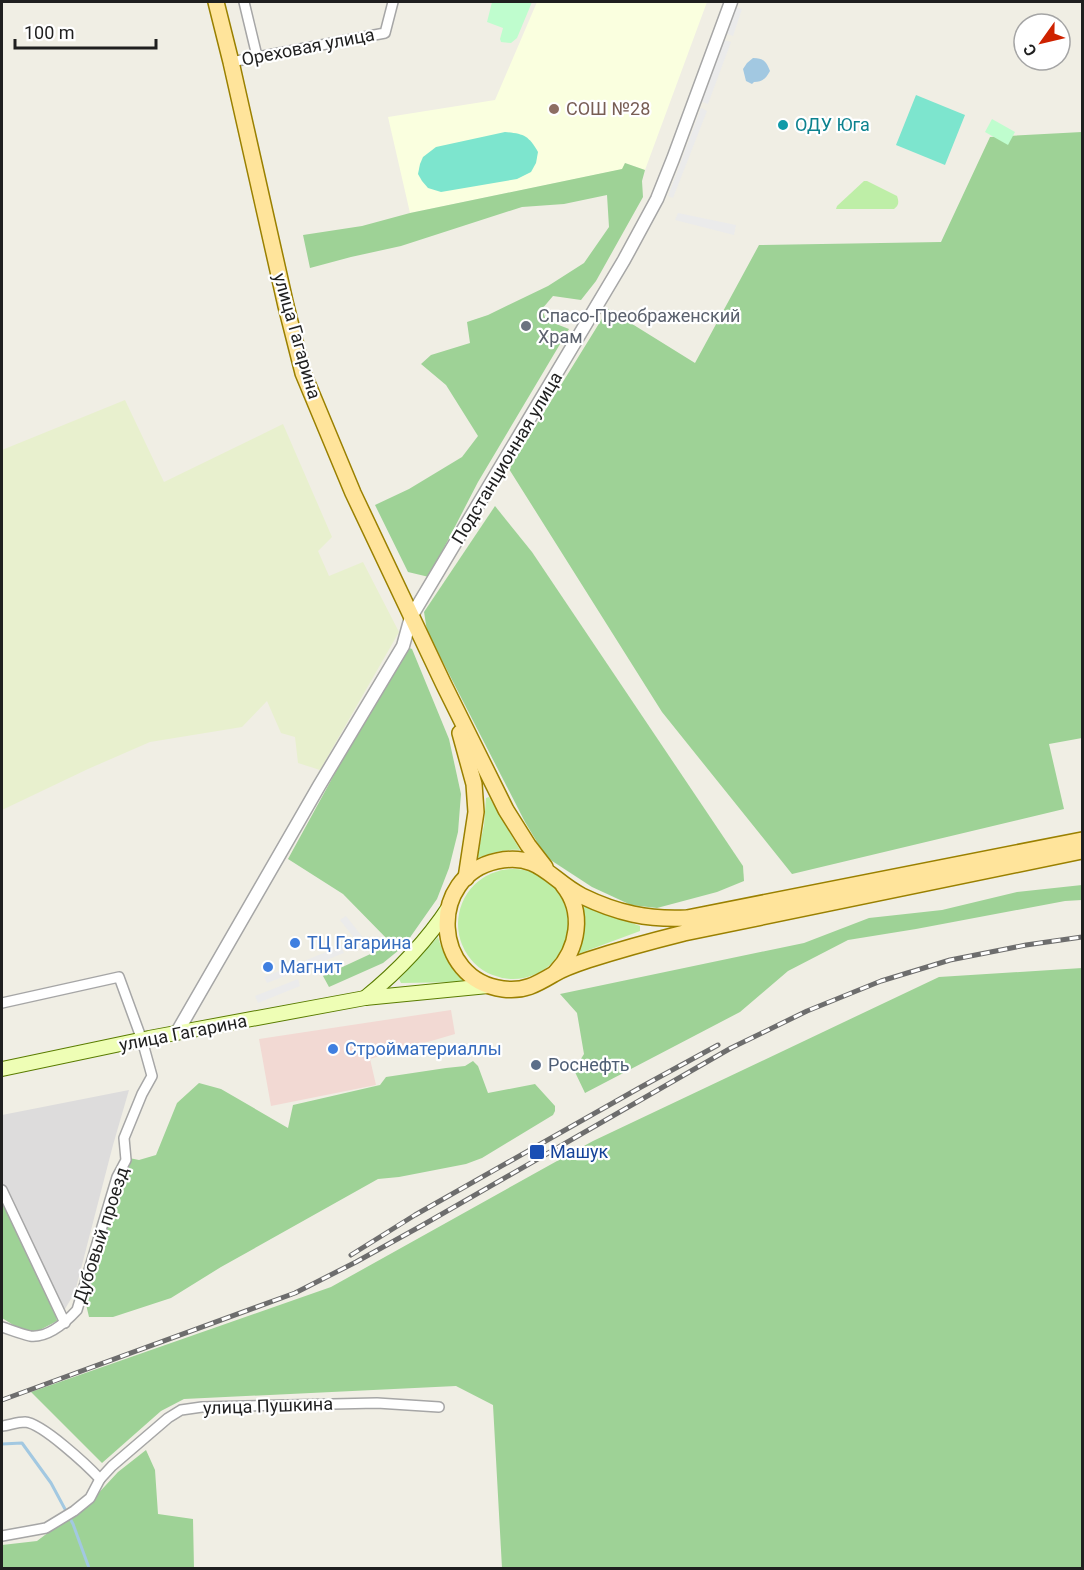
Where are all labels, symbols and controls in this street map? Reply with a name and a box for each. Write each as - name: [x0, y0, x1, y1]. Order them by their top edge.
- scale bar: [15, 12, 156, 50]
- north arrow: [1012, 12, 1072, 72]
- text: 100 m: [24, 22, 75, 43]
- street label: Ореховая улица: [240, 23, 376, 70]
- text: С: [1019, 40, 1041, 60]
- place label: СОШ №28: [566, 98, 650, 119]
- marker: СОШ №28: [547, 102, 561, 116]
- place label: ОДУ Юга: [795, 114, 870, 135]
- marker: ОДУ Юга: [776, 118, 790, 132]
- street label: улица Гагарина: [269, 271, 325, 401]
- place label: Спасо-Преображенский Храм: [538, 305, 741, 347]
- marker: Спасо-Преображенский Храм: [519, 319, 533, 333]
- street label: Подстанционная улица: [447, 368, 566, 548]
- place label: ТЦ Гагарина: [307, 932, 411, 953]
- marker: ТЦ Гагарина: [288, 936, 302, 950]
- place label: Магнит: [280, 956, 343, 977]
- marker: Магнит: [261, 960, 275, 974]
- street label: улица Гагарина: [117, 1010, 249, 1055]
- place label: Стройматериаллы: [345, 1038, 502, 1059]
- marker: Стройматериаллы: [326, 1042, 340, 1056]
- place label: Роснефть: [548, 1054, 630, 1075]
- marker: Роснефть: [529, 1058, 543, 1072]
- place label: Машук: [550, 1141, 609, 1162]
- marker: Машук: [528, 1143, 546, 1161]
- street label: Дубовый проезд: [69, 1164, 132, 1305]
- street label: улица Пушкина: [203, 1393, 333, 1418]

